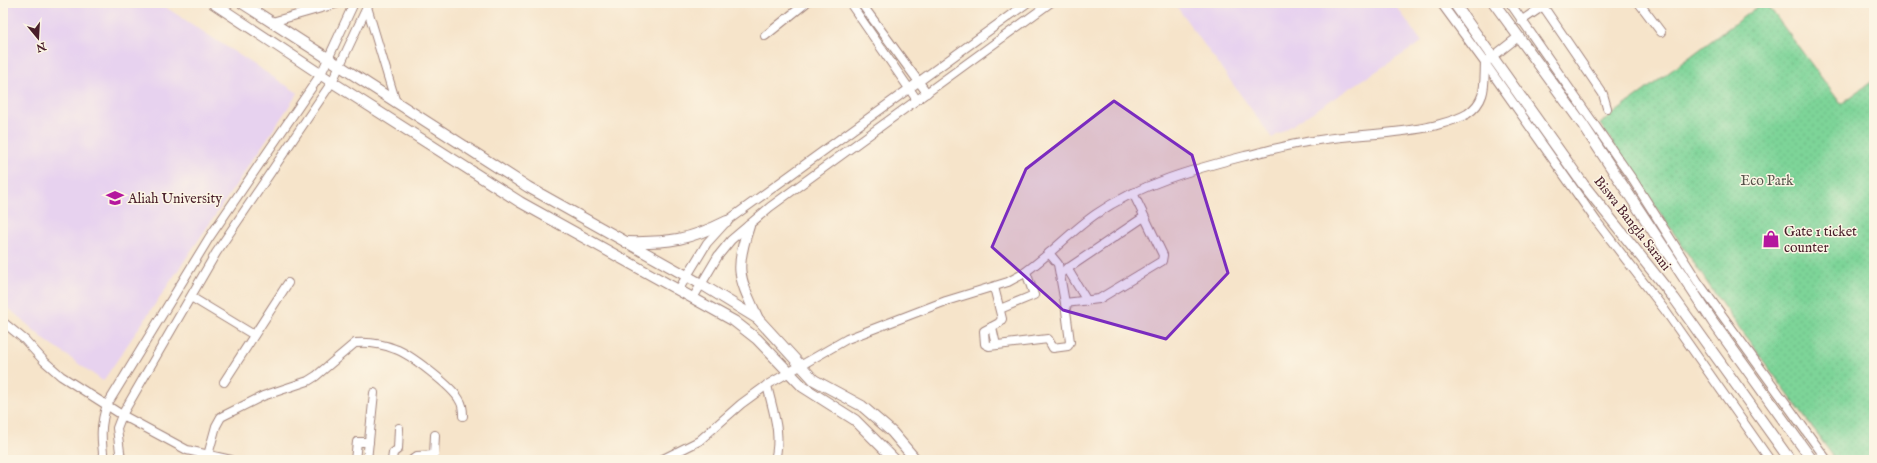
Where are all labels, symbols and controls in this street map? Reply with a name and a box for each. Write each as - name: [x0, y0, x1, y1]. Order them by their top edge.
- north arrow: [18, 18, 58, 58]
- text: N: [34, 38, 48, 55]
- park label: Eco Park: [1741, 172, 1794, 190]
- street label: Biswa Bangla Sarani: [1590, 173, 1675, 275]
- school or university icon: Aliah University: [105, 188, 125, 208]
- place label: Aliah University: [127, 190, 222, 208]
- place label: Gate 1 ticket counter: [1784, 223, 1857, 257]
- shop icon: Gate 1 ticket counter: [1761, 229, 1781, 249]

